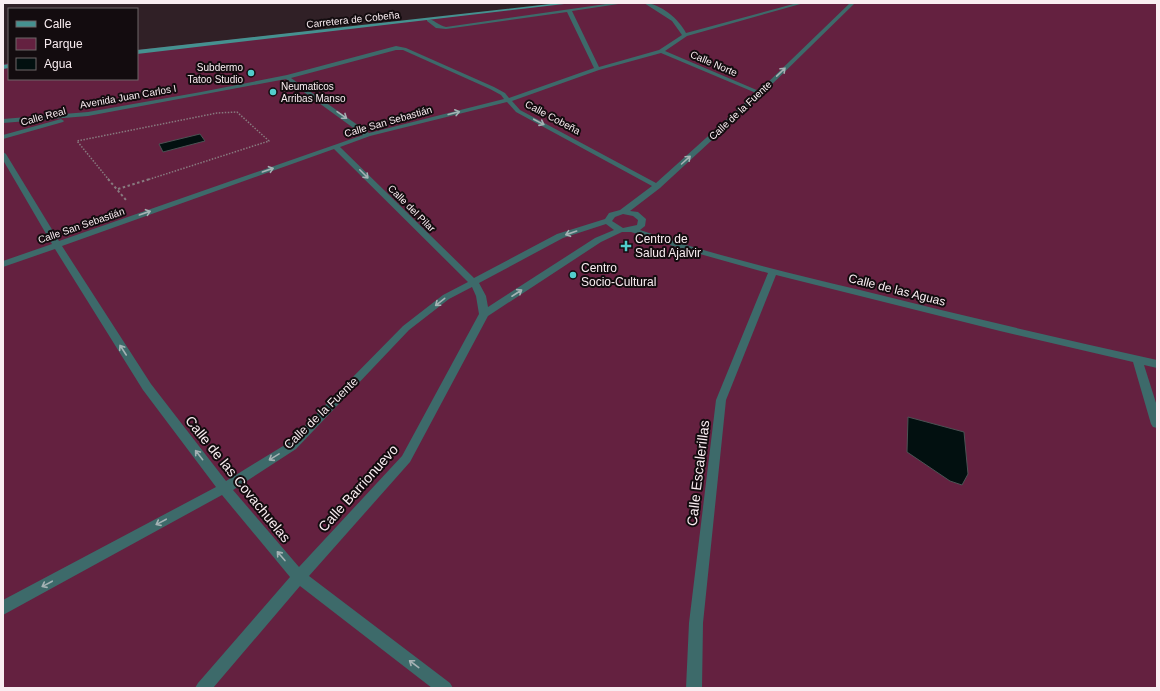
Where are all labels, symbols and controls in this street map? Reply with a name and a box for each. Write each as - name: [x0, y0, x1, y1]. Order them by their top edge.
- legend: [8, 8, 138, 80]
- street label: Carretera de Cobeña: [306, 9, 401, 30]
- text: Calle: [44, 17, 72, 31]
- text: Parque: [44, 37, 83, 51]
- street label: Calle Norte: [689, 49, 739, 78]
- text: Agua: [44, 57, 72, 71]
- place label: Subdermo Tatoo Studio: [187, 62, 243, 85]
- one-way arrow: [776, 67, 786, 77]
- marker: Subdermo Tatoo Studio: [246, 68, 256, 78]
- street label: Calle de la Fuente: [707, 78, 774, 142]
- place label: Neumaticos Arribas Manso: [281, 81, 346, 104]
- street label: Avenida Juan Carlos I: [79, 83, 177, 110]
- marker: Neumaticos Arribas Manso: [268, 87, 278, 97]
- street label: Calle Cobeña: [523, 98, 582, 137]
- street label: Calle San Sebastián: [343, 104, 433, 139]
- street label: Calle Real: [19, 105, 67, 128]
- one-way arrow: [447, 109, 460, 116]
- one-way arrow: [336, 111, 347, 119]
- one-way arrow: [533, 119, 545, 126]
- one-way arrow: [681, 155, 691, 165]
- one-way arrow: [262, 166, 274, 174]
- one-way arrow: [359, 169, 369, 179]
- street label: Calle del Pilar: [386, 183, 438, 235]
- street label: Calle San Sebastián: [37, 206, 126, 245]
- one-way arrow: [139, 209, 151, 217]
- one-way arrow: [564, 230, 577, 237]
- place label: Centro de Salud Ajalvir: [635, 232, 701, 260]
- marker: Centro de Salud Ajalvir: [620, 240, 632, 252]
- place label: Centro Socio-Cultural: [581, 261, 656, 289]
- marker: Centro Socio-Cultural: [568, 270, 578, 280]
- street label: Calle de las Aguas: [847, 271, 947, 309]
- one-way arrow: [511, 289, 522, 297]
- one-way arrow: [434, 297, 445, 306]
- one-way arrow: [119, 345, 127, 356]
- street label: Calle de la Fuente: [281, 374, 361, 452]
- street label: Calle de las Covachuelas: [182, 413, 294, 545]
- street label: Calle Escalerillas: [684, 419, 712, 527]
- street label: Calle Barrionuevo: [315, 441, 401, 535]
- one-way arrow: [195, 449, 204, 460]
- one-way arrow: [268, 453, 280, 461]
- one-way arrow: [155, 518, 167, 526]
- one-way arrow: [276, 551, 285, 561]
- one-way arrow: [41, 580, 53, 588]
- one-way arrow: [408, 660, 419, 669]

